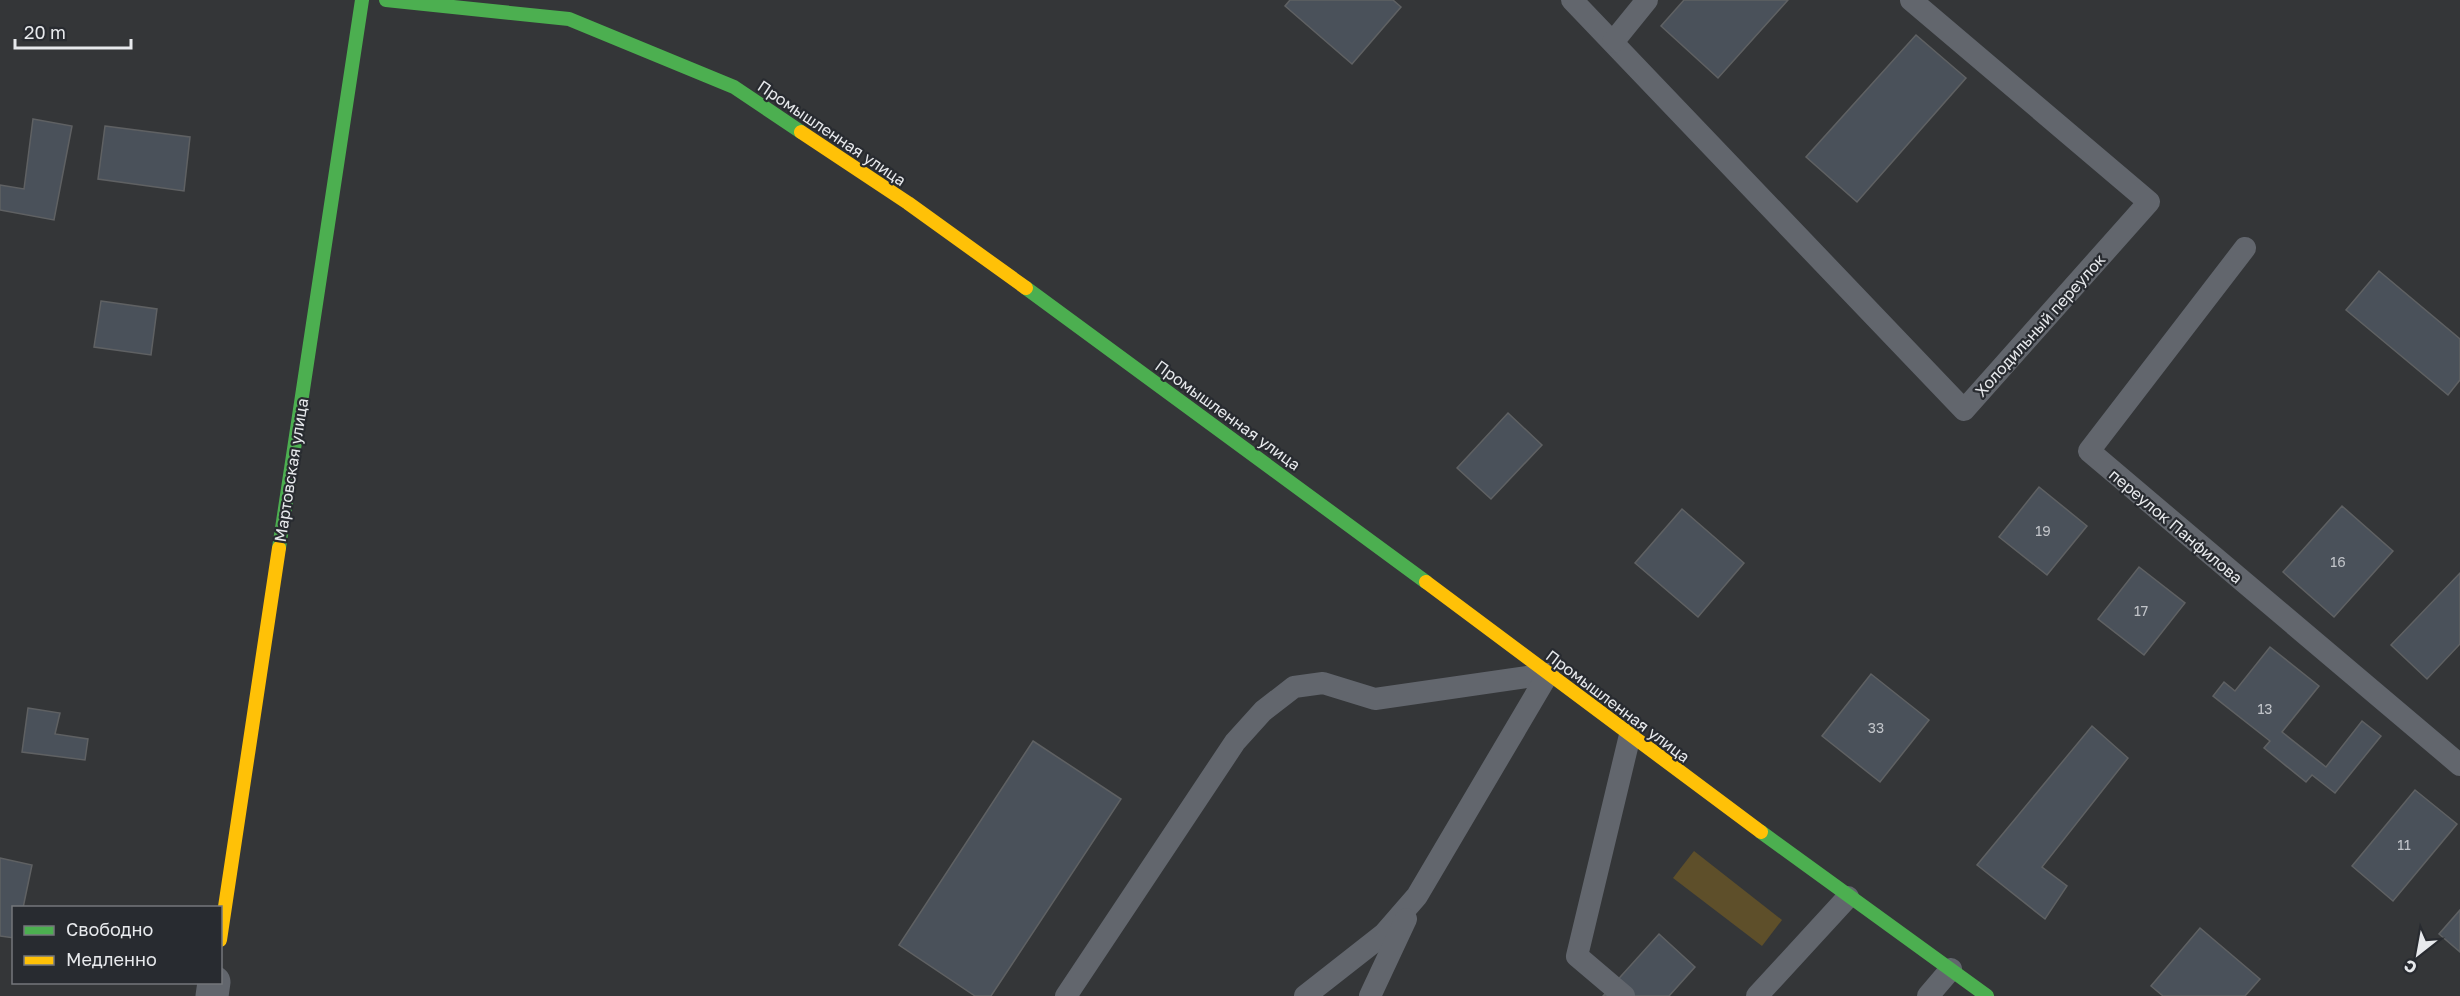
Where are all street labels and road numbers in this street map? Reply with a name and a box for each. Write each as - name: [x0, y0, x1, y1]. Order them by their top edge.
- street label: Промышленная улица: [754, 76, 910, 190]
- street label: Холодильный переулок: [1971, 249, 2109, 401]
- street label: Промышленная улица: [1151, 356, 1305, 474]
- street label: Мартовская улица: [270, 397, 312, 543]
- street label: переулок Панфилова: [2105, 464, 2247, 588]
- street label: Промышленная улица: [1542, 645, 1694, 767]

